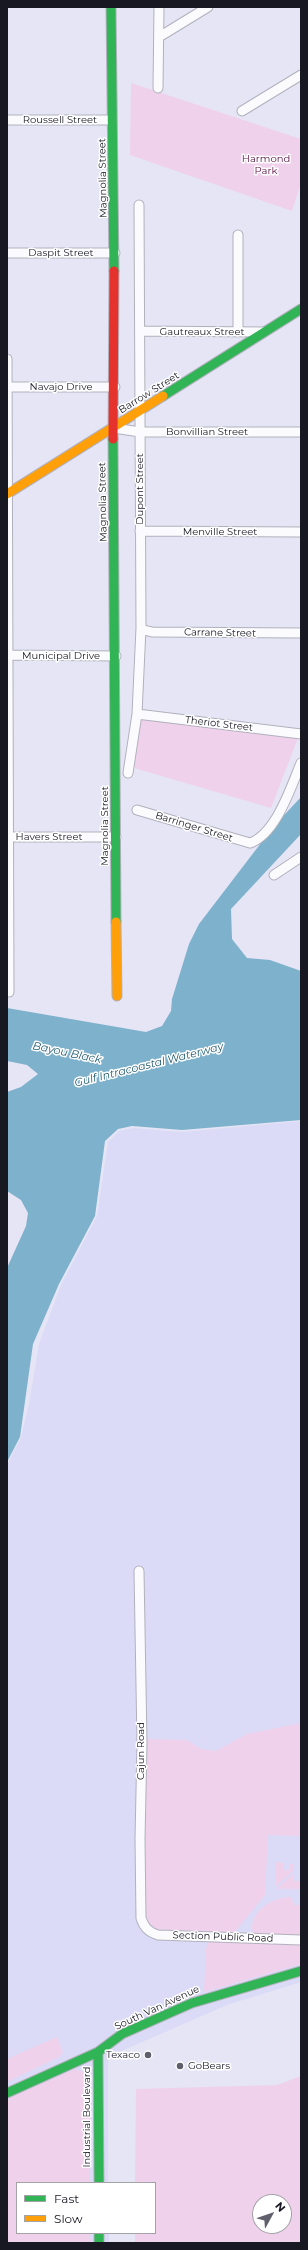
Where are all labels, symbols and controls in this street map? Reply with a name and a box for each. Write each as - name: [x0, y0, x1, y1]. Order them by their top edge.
- street label: Roussell Street: [23, 114, 97, 126]
- street label: Magnolia Street: [96, 138, 110, 218]
- park label: Harmond Park: [242, 153, 290, 176]
- street label: Daspit Street: [28, 247, 94, 259]
- street label: Gautreaux Street: [160, 326, 244, 338]
- street label: Barrow Street: [117, 370, 181, 416]
- street label: Navajo Drive: [30, 381, 92, 393]
- street label: Bonvillian Street: [166, 426, 248, 438]
- street label: Dupont Street: [134, 453, 146, 525]
- street label: Magnolia Street: [96, 462, 110, 542]
- street label: Menville Street: [183, 526, 257, 538]
- street label: Carrane Street: [184, 626, 256, 640]
- street label: Municipal Drive: [22, 650, 100, 662]
- street label: Theriot Street: [184, 714, 254, 734]
- street label: Magnolia Street: [99, 786, 111, 866]
- street label: Barringer Street: [154, 809, 234, 845]
- street label: Havers Street: [16, 831, 82, 843]
- water label: Bayou Black: [31, 1039, 103, 1067]
- water label: Gulf Intracoastal Waterway: [73, 1040, 225, 1090]
- street label: Cajun Road: [135, 1722, 147, 1780]
- street label: Section Public Road: [172, 1929, 274, 1945]
- street label: South Van Avenue: [113, 1983, 201, 2033]
- place label: Texaco: [106, 2049, 140, 2061]
- marker: Texaco: [143, 2050, 153, 2060]
- place label: GoBears: [188, 2060, 230, 2072]
- marker: GoBears: [175, 2061, 185, 2071]
- street label: Industrial Boulevard: [81, 2067, 93, 2167]
- legend: [16, 2182, 156, 2234]
- text: Fast: [54, 2191, 79, 2206]
- north arrow: [252, 2194, 292, 2234]
- text: N: [272, 2199, 289, 2215]
- text: Slow: [54, 2211, 83, 2226]

